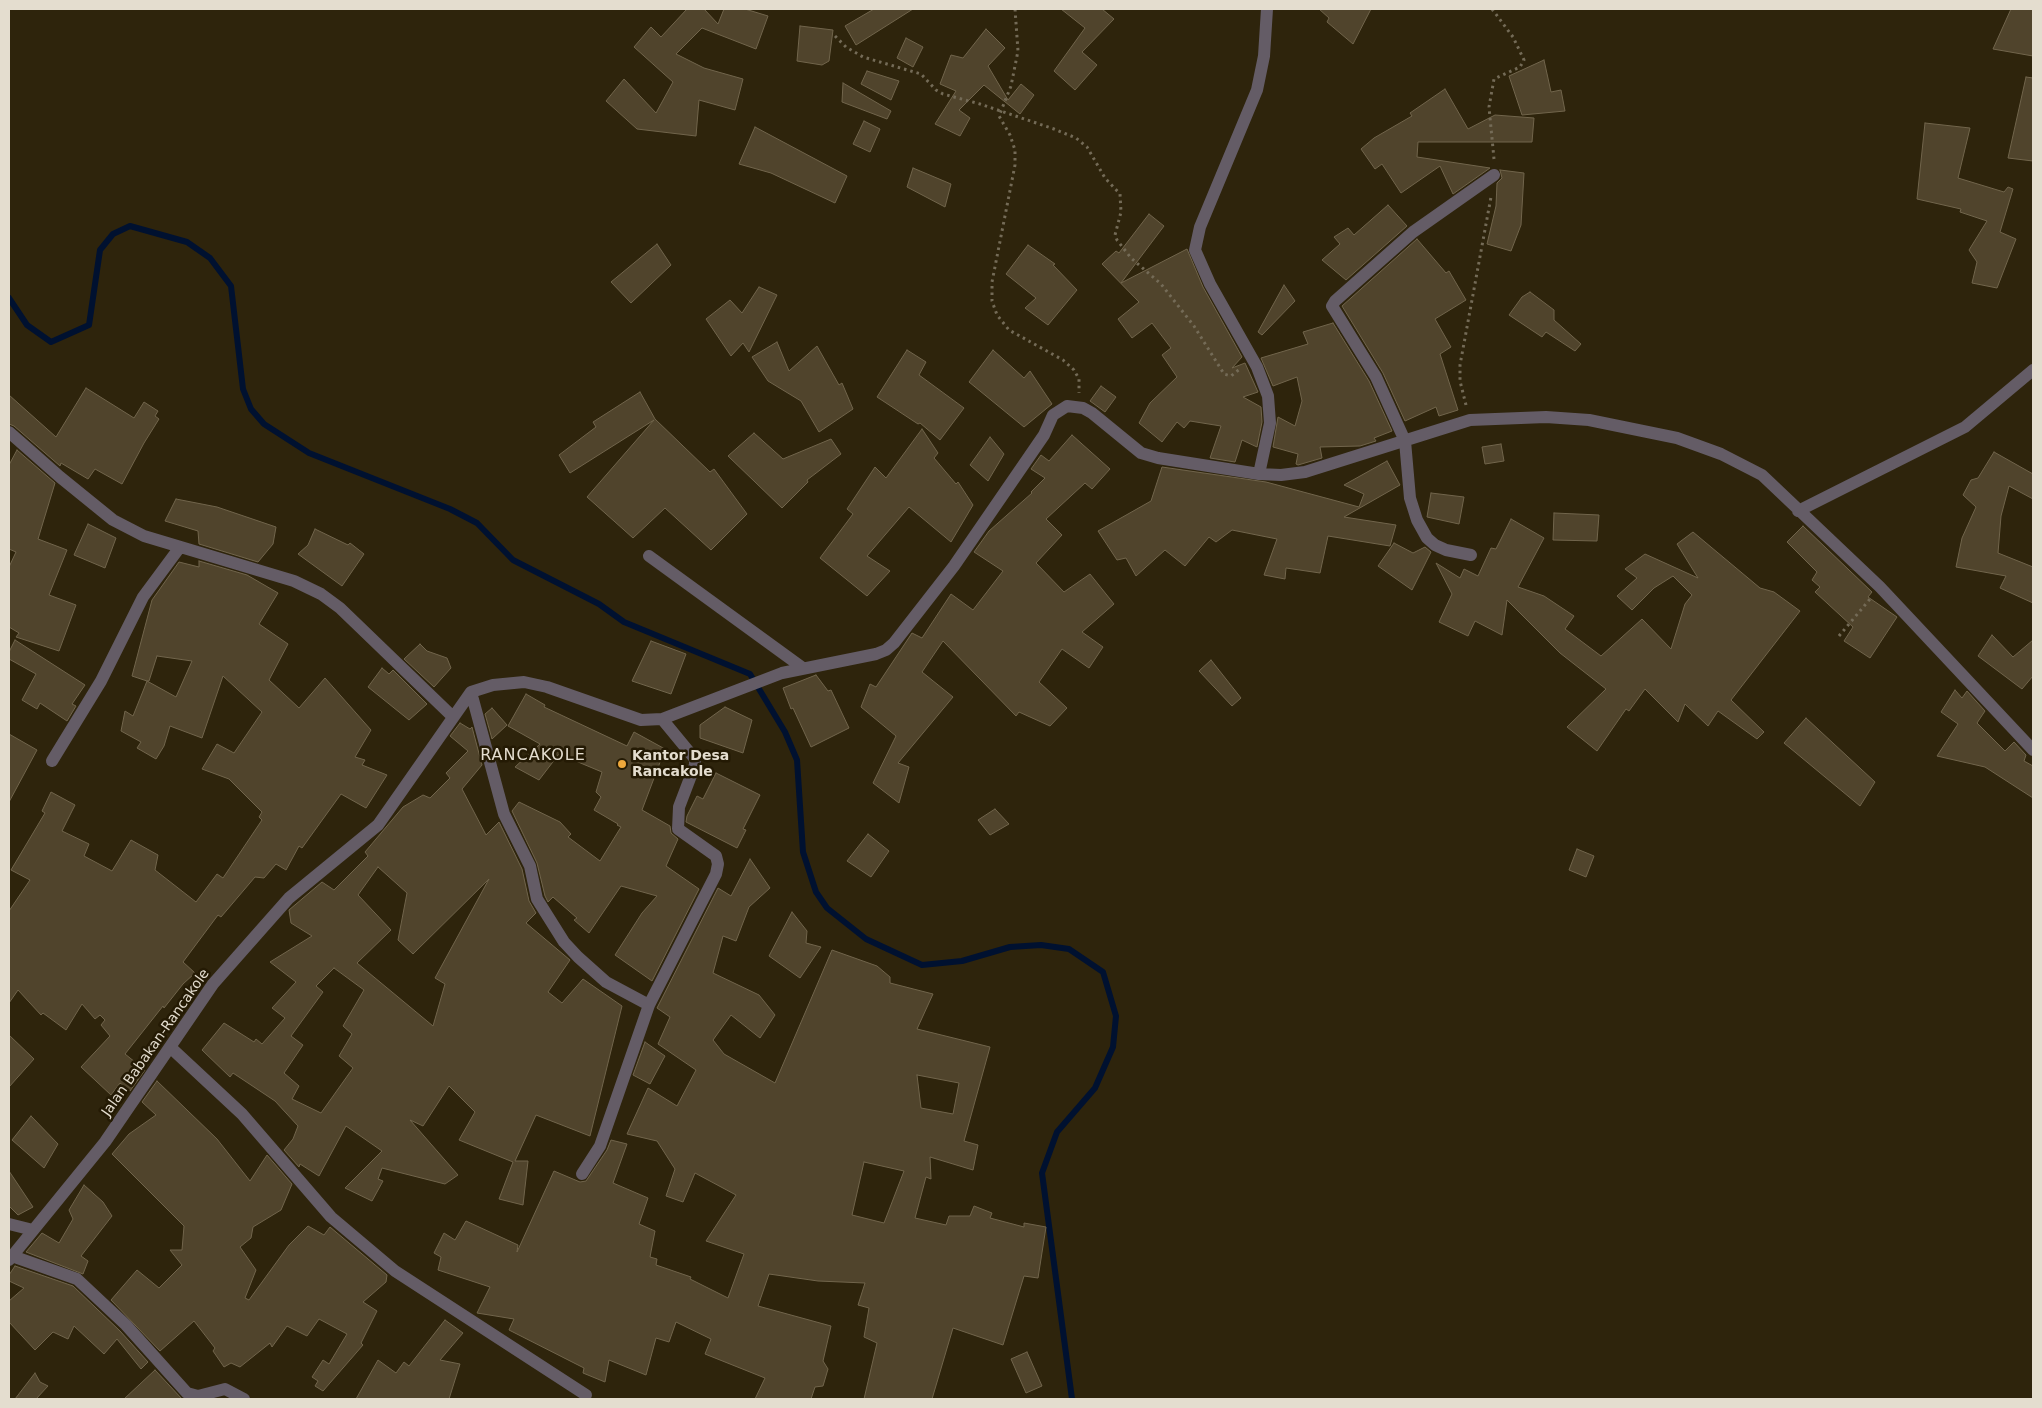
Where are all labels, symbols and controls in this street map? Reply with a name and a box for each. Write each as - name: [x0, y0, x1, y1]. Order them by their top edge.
- district label: RANCAKOLE: [479, 746, 587, 766]
- place label: Kantor Desa Rancakole: [632, 748, 729, 780]
- marker: Kantor Desa Rancakole: [616, 758, 628, 770]
- street label: Jalan Babakan-Rancakole: [99, 966, 213, 1120]

